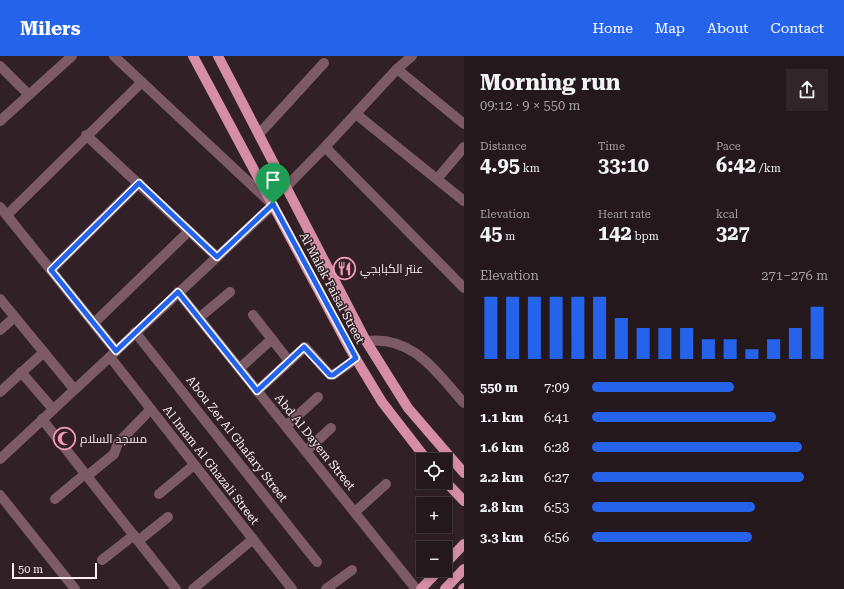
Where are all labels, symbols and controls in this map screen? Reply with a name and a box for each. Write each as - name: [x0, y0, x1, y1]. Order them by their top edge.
- text: Milers: [20, 17, 81, 40]
- text: Home: [592, 20, 633, 36]
- text: Map: [655, 20, 685, 36]
- text: About: [707, 20, 749, 36]
- text: Contact: [771, 20, 824, 36]
- button: share: [786, 69, 828, 111]
- text: Morning run: [480, 70, 621, 95]
- text: 09:12 · 9 × 550 m: [480, 98, 580, 113]
- text: Distance: [480, 140, 527, 153]
- text: Time: [598, 140, 625, 153]
- text: Pace: [716, 140, 741, 153]
- text: 4.95: [480, 153, 520, 177]
- text: 33:10: [598, 153, 649, 177]
- text: 6:42: [716, 153, 756, 177]
- text: km: [520, 162, 540, 175]
- text: /km: [756, 162, 781, 175]
- pin: [256, 163, 290, 204]
- icon: arrive: [262, 169, 284, 191]
- text: Elevation: [480, 208, 530, 221]
- text: Heart rate: [598, 208, 651, 221]
- text: kcal: [716, 208, 738, 221]
- text: 45: [480, 221, 502, 245]
- text: 142: [598, 221, 632, 245]
- text: 327: [716, 221, 750, 245]
- street label: Al Malek Faisal Street: [297, 230, 368, 347]
- text: m: [502, 230, 515, 243]
- text: bpm: [632, 230, 659, 243]
- restaurant icon: عنتر الكبابجي: [332, 256, 358, 282]
- place label: عنتر الكبابجي: [360, 262, 423, 279]
- text: Elevation: [480, 268, 539, 283]
- text: 271–276 m: [761, 268, 828, 283]
- street label: Abou Zer Al Ghafary Street: [183, 373, 291, 505]
- text: 550 m: [480, 380, 518, 395]
- text: 7:09: [544, 380, 569, 395]
- street label: Abd Al Dayem Street: [272, 391, 358, 493]
- street label: Al Imam Al Ghazali Street: [160, 403, 262, 528]
- text: 1.1 km: [480, 410, 523, 425]
- text: 6:41: [544, 410, 569, 425]
- mosque icon: مسجد السلام: [52, 426, 78, 452]
- place label: مسجد السلام: [80, 432, 147, 447]
- text: 1.6 km: [480, 440, 523, 455]
- text: 6:28: [544, 440, 569, 455]
- map controls: [416, 453, 452, 577]
- button: locate: [416, 453, 452, 489]
- text: 2.2 km: [480, 470, 523, 485]
- text: 6:27: [544, 470, 569, 485]
- button: +: [416, 497, 452, 533]
- text: 2.8 km: [480, 500, 523, 515]
- text: 6:53: [544, 500, 569, 515]
- text: 3.3 km: [480, 530, 523, 545]
- text: 6:56: [544, 530, 569, 545]
- button: −: [416, 541, 452, 577]
- scale bar: [12, 561, 97, 580]
- text: 50 m: [18, 563, 43, 576]

